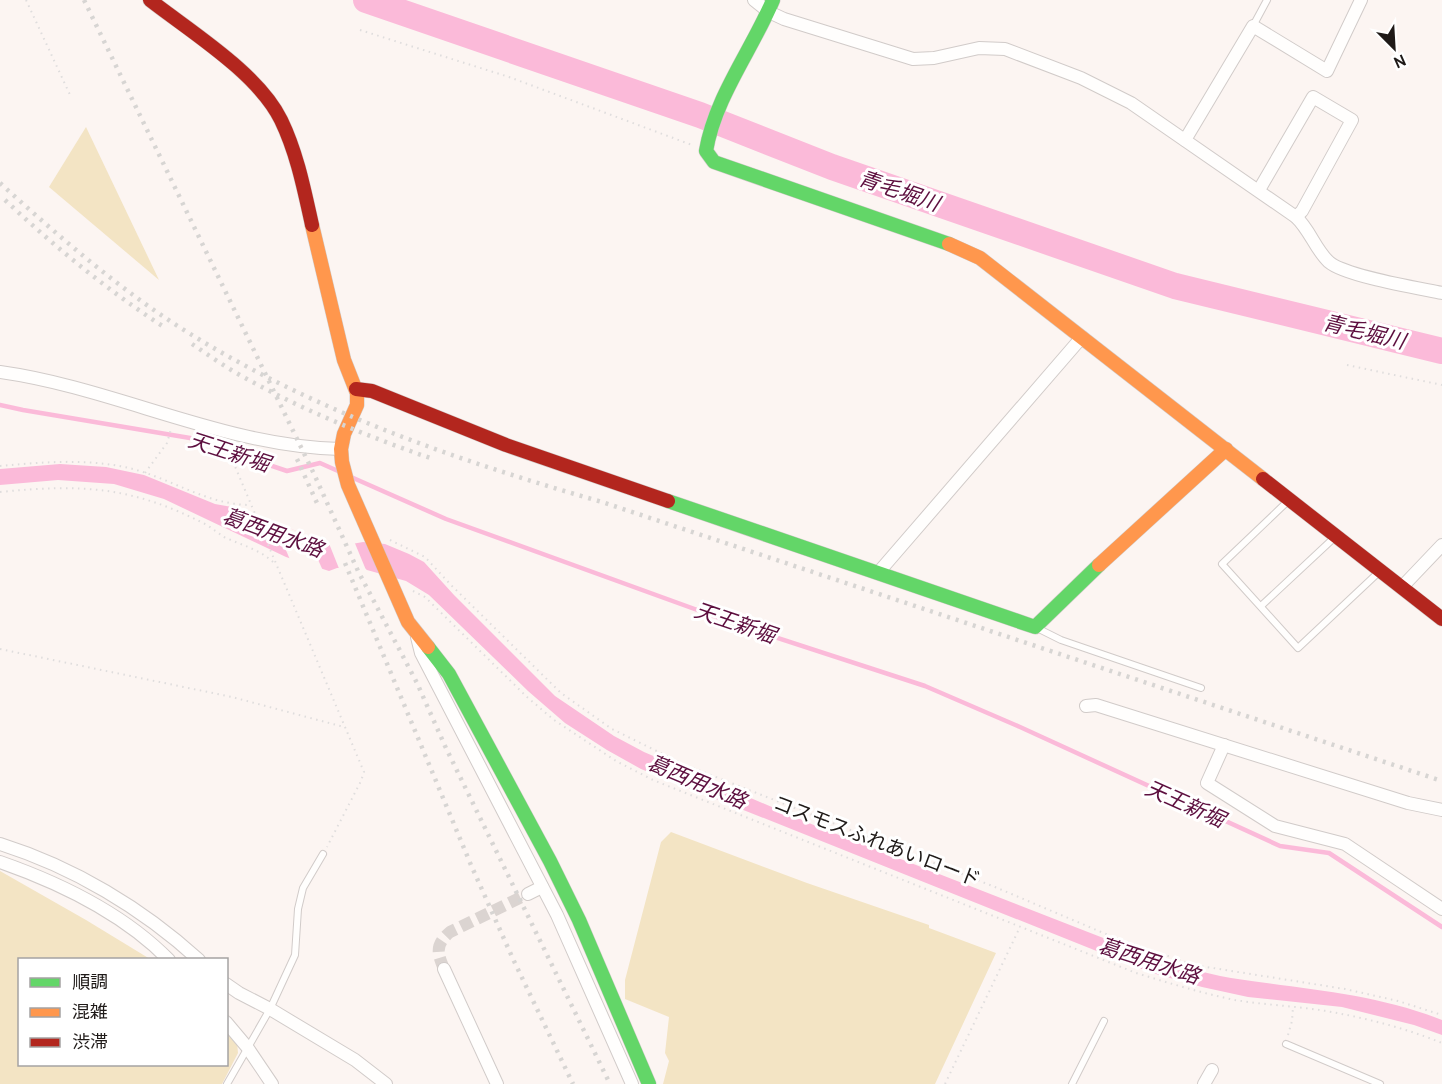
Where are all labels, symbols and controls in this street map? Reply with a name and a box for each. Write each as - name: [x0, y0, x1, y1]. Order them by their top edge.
- north arrow: [1364, 18, 1424, 78]
- text: N: [1391, 50, 1409, 72]
- water label: 青毛堀川: [855, 165, 945, 217]
- water label: 青毛堀川: [1320, 309, 1410, 354]
- water label: 天王新堀: [185, 427, 276, 477]
- water label: 葛西用水路: [220, 503, 329, 563]
- water label: 天王新堀: [691, 597, 782, 649]
- water label: 葛西用水路: [644, 750, 752, 814]
- water label: 天王新堀: [1142, 775, 1231, 833]
- street label: コスモスふれあいロード: [770, 790, 984, 892]
- water label: 葛西用水路: [1095, 932, 1205, 989]
- legend: [18, 958, 228, 1066]
- text: 順調: [72, 971, 108, 993]
- text: 混雑: [72, 1001, 108, 1023]
- text: 渋滞: [72, 1031, 108, 1053]

